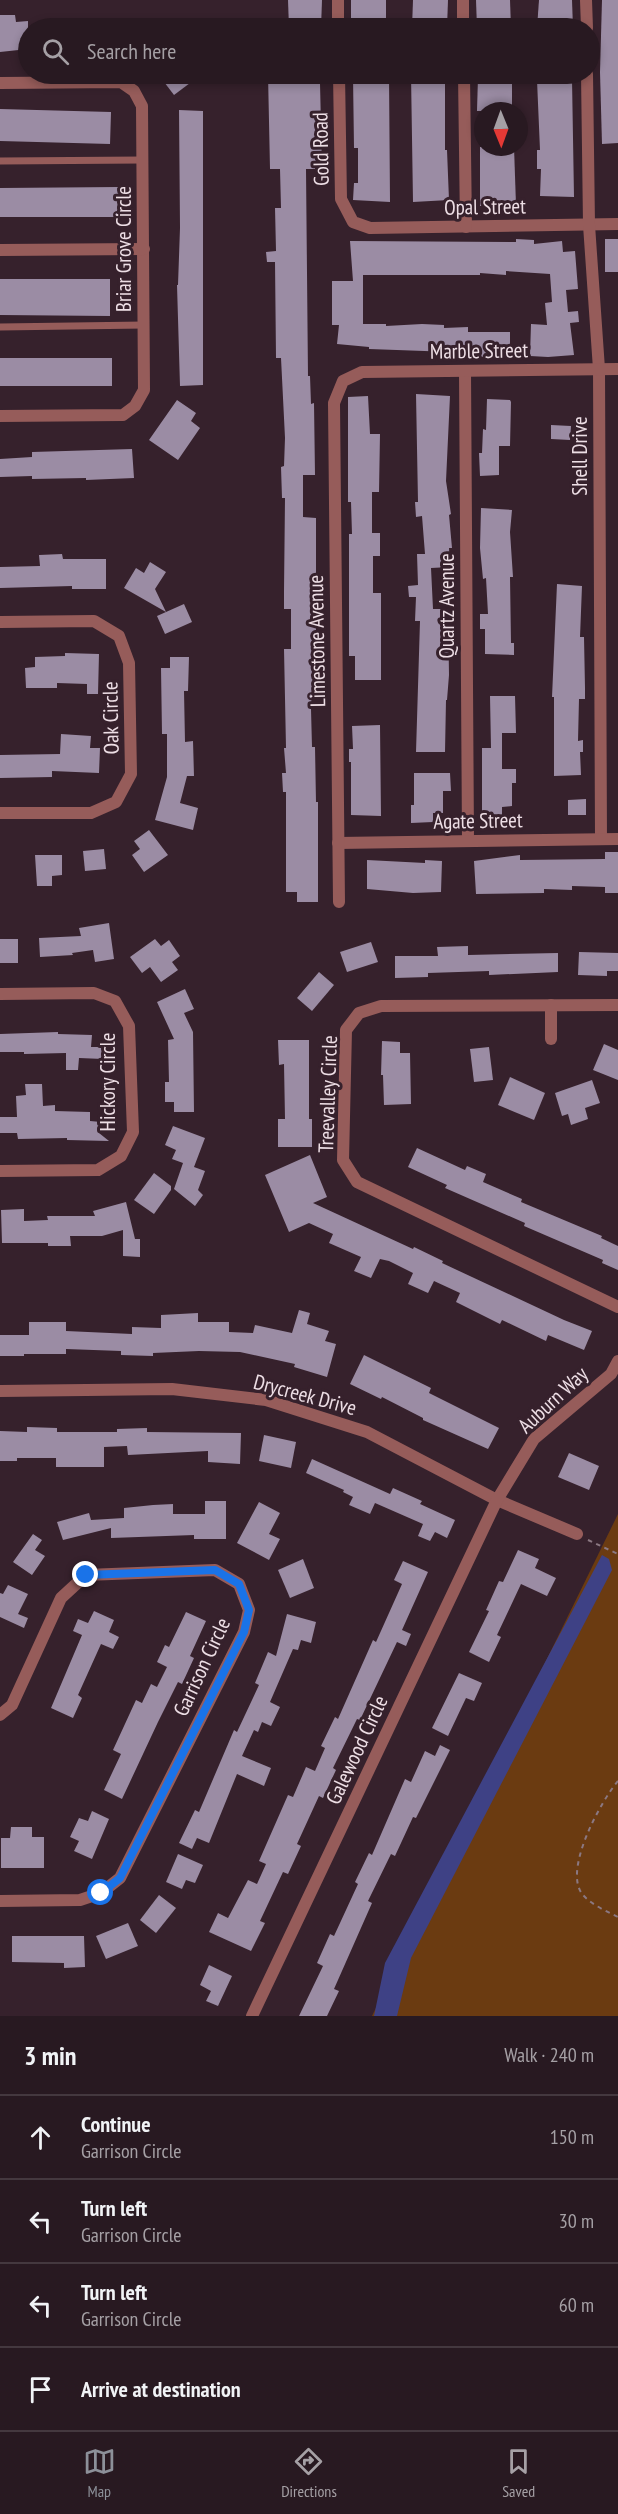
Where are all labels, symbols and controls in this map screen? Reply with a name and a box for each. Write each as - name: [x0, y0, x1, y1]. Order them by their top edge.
- search box: [18, 18, 600, 84]
- icon: search: [39, 35, 72, 68]
- text: Search here: [87, 37, 176, 65]
- north arrow: [474, 102, 528, 156]
- street label: Gold Road: [306, 112, 335, 186]
- street label: Briar Grove Circle: [110, 186, 137, 312]
- street label: Opal Street: [444, 192, 526, 221]
- street label: Marble Street: [430, 336, 529, 365]
- street label: Shell Drive: [566, 416, 593, 496]
- street label: Quartz Avenue: [433, 553, 460, 659]
- street label: Limestone Avenue: [302, 575, 331, 707]
- street label: Oak Circle: [96, 681, 125, 755]
- street label: Agate Street: [433, 806, 523, 835]
- street label: Hickory Circle: [94, 1033, 121, 1131]
- street label: Treevalley Circle: [312, 1035, 343, 1153]
- street label: Auburn Way: [512, 1360, 593, 1439]
- street label: Drycreek Drive: [251, 1368, 360, 1421]
- route end: [72, 1561, 98, 1587]
- street label: Garrison Circle: [167, 1613, 236, 1720]
- street label: Galewood Circle: [320, 1691, 394, 1809]
- route start: [87, 1879, 113, 1905]
- text: 3 min: [24, 2039, 77, 2072]
- text: Walk · 240 m: [504, 2042, 594, 2068]
- text: Continue: [81, 2110, 151, 2138]
- icon: ahead: [24, 2121, 57, 2154]
- text: 150 m: [550, 2124, 594, 2150]
- text: Garrison Circle: [81, 2138, 182, 2164]
- text: Turn left: [81, 2194, 147, 2222]
- icon: left: [24, 2205, 57, 2238]
- text: 30 m: [559, 2208, 594, 2234]
- text: Garrison Circle: [81, 2222, 182, 2248]
- text: Turn left: [81, 2278, 147, 2306]
- icon: left: [24, 2289, 57, 2322]
- text: 60 m: [559, 2292, 594, 2318]
- text: Garrison Circle: [81, 2306, 182, 2332]
- icon: arrive: [24, 2373, 57, 2406]
- text: Arrive at destination: [81, 2375, 241, 2403]
- tab: Map: [83, 2445, 116, 2501]
- tab: Directions: [281, 2445, 337, 2501]
- tab: Saved: [502, 2445, 535, 2501]

